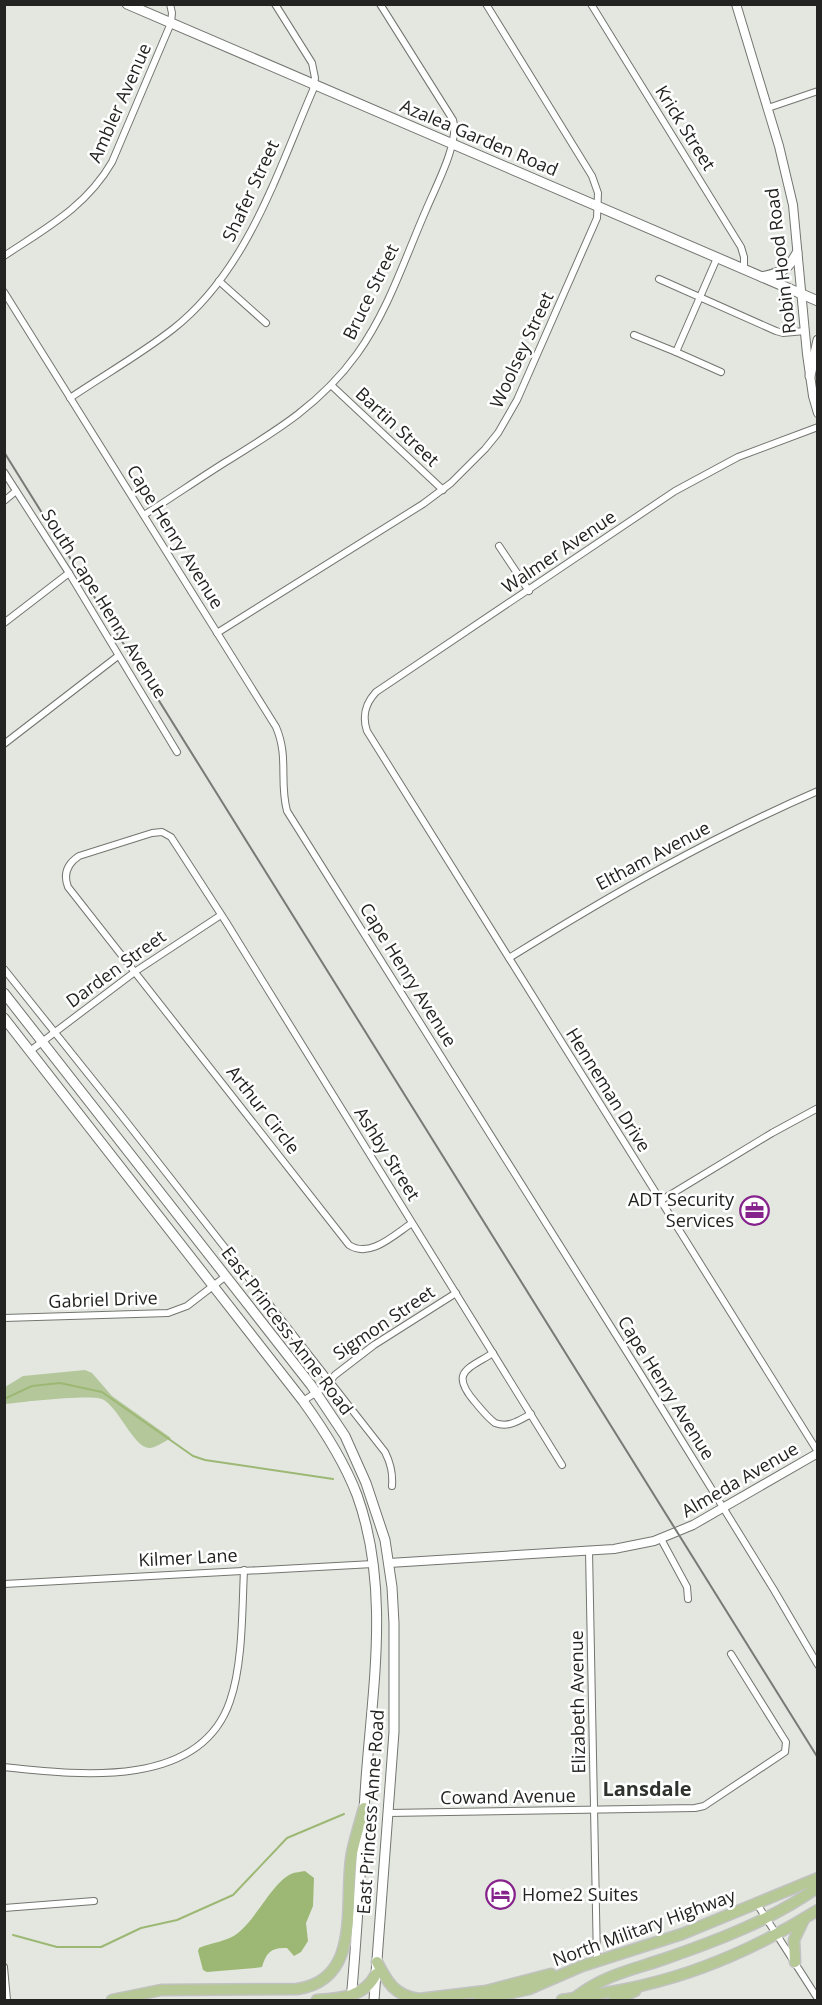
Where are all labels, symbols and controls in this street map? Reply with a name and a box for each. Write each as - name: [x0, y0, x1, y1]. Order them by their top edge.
- street label: Ambler Avenue: [82, 39, 156, 166]
- street label: Krick Street: [650, 80, 721, 175]
- street label: Azalea Garden Road: [397, 93, 562, 181]
- street label: Shafer Street: [216, 136, 284, 245]
- street label: Robin Hood Road: [759, 187, 801, 335]
- street label: Bruce Street: [337, 240, 404, 343]
- street label: Woolsey Street: [484, 288, 558, 412]
- street label: Bartin Street: [351, 381, 445, 471]
- street label: Cape Henry Avenue: [122, 460, 230, 613]
- street label: South Cape Henry Avenue: [37, 504, 173, 703]
- street label: Walmer Avenue: [497, 504, 620, 598]
- street label: Eltham Avenue: [591, 815, 714, 895]
- street label: Cape Henry Avenue: [355, 898, 463, 1051]
- street label: Darden Street: [61, 924, 170, 1012]
- street label: Henneman Drive: [561, 1023, 657, 1156]
- street label: Arthur Circle: [222, 1060, 306, 1158]
- street label: Ashby Street: [350, 1102, 426, 1205]
- place label: ADT Security Services: [628, 1187, 735, 1232]
- office icon: ADT Security Services: [739, 1194, 771, 1226]
- street label: East Princess Anne Road: [216, 1241, 359, 1420]
- street label: Sigmon Street: [328, 1279, 439, 1365]
- street label: Gabriel Drive: [48, 1285, 158, 1313]
- street label: Cape Henry Avenue: [613, 1311, 721, 1464]
- street label: Almeda Avenue: [677, 1436, 802, 1522]
- street label: Kilmer Lane: [138, 1542, 238, 1572]
- street label: Elizabeth Avenue: [564, 1630, 590, 1774]
- street label: East Princess Anne Road: [351, 1709, 389, 1915]
- district label: Lansdale: [602, 1775, 692, 1802]
- street label: Cowand Avenue: [440, 1783, 576, 1809]
- hotel icon: Home2 Suites: [485, 1879, 517, 1911]
- place label: Home2 Suites: [522, 1882, 638, 1906]
- street label: North Military Highway: [549, 1882, 739, 1971]

